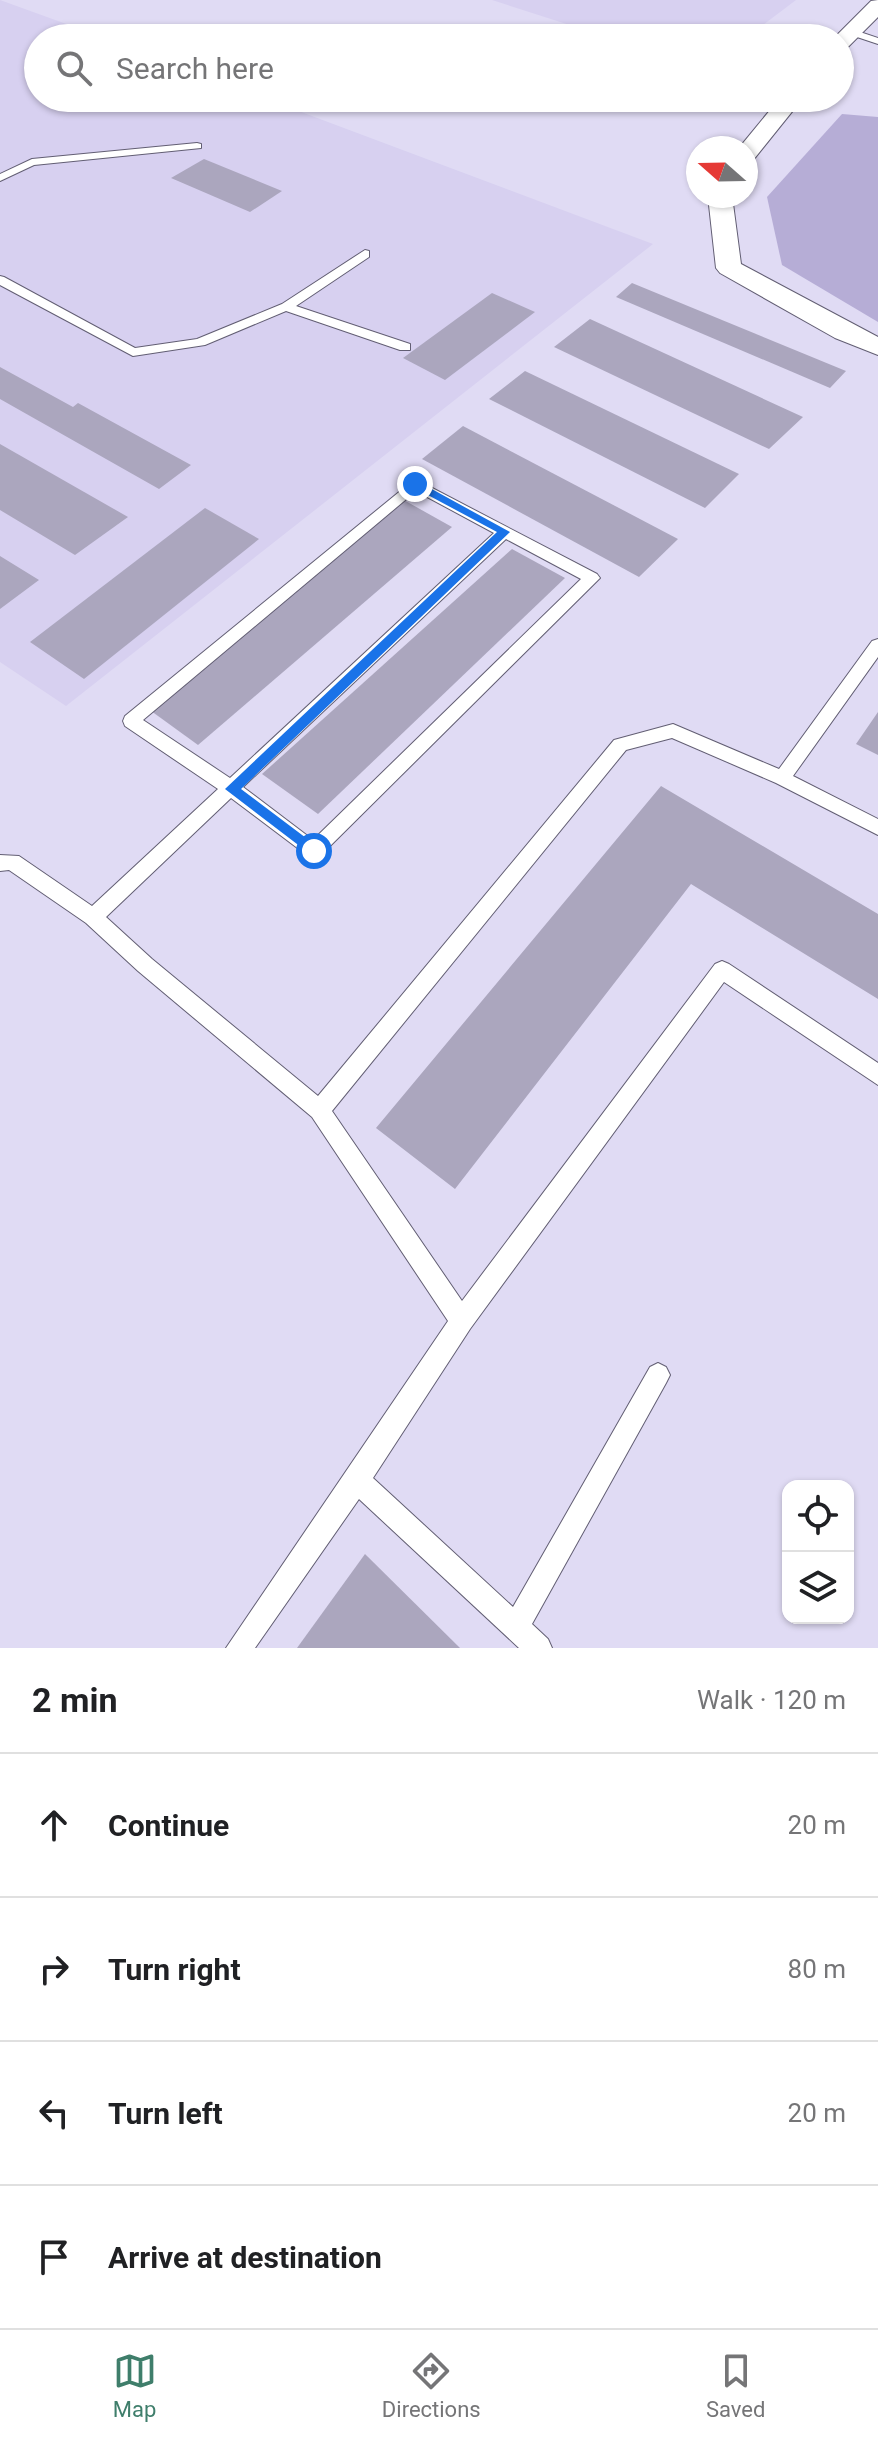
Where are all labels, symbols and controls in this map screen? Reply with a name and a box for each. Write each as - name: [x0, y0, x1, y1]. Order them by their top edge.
- search box: [24, 24, 854, 112]
- icon: search: [52, 46, 96, 90]
- text: Search here: [116, 51, 274, 86]
- north arrow: [686, 136, 758, 208]
- route end: [397, 466, 433, 502]
- route start: [296, 833, 332, 869]
- map controls: [782, 1480, 854, 1624]
- button: locate: [782, 1480, 854, 1552]
- button: layers: [782, 1552, 854, 1624]
- text: 2 min: [32, 1680, 117, 1720]
- text: Walk · 120 m: [697, 1685, 846, 1715]
- icon: ahead: [32, 1803, 76, 1847]
- text: Continue: [108, 1808, 229, 1843]
- text: 20 m: [788, 1810, 846, 1840]
- icon: right: [32, 1947, 76, 1991]
- text: Turn right: [108, 1952, 241, 1987]
- text: 80 m: [788, 1954, 846, 1984]
- icon: left: [32, 2091, 76, 2135]
- text: Turn left: [108, 2096, 223, 2131]
- text: 20 m: [788, 2098, 846, 2128]
- icon: arrive: [32, 2235, 76, 2279]
- text: Arrive at destination: [108, 2240, 382, 2275]
- tab: Map: [113, 2349, 157, 2422]
- tab: Directions: [382, 2349, 481, 2422]
- tab: Saved: [706, 2349, 765, 2422]

